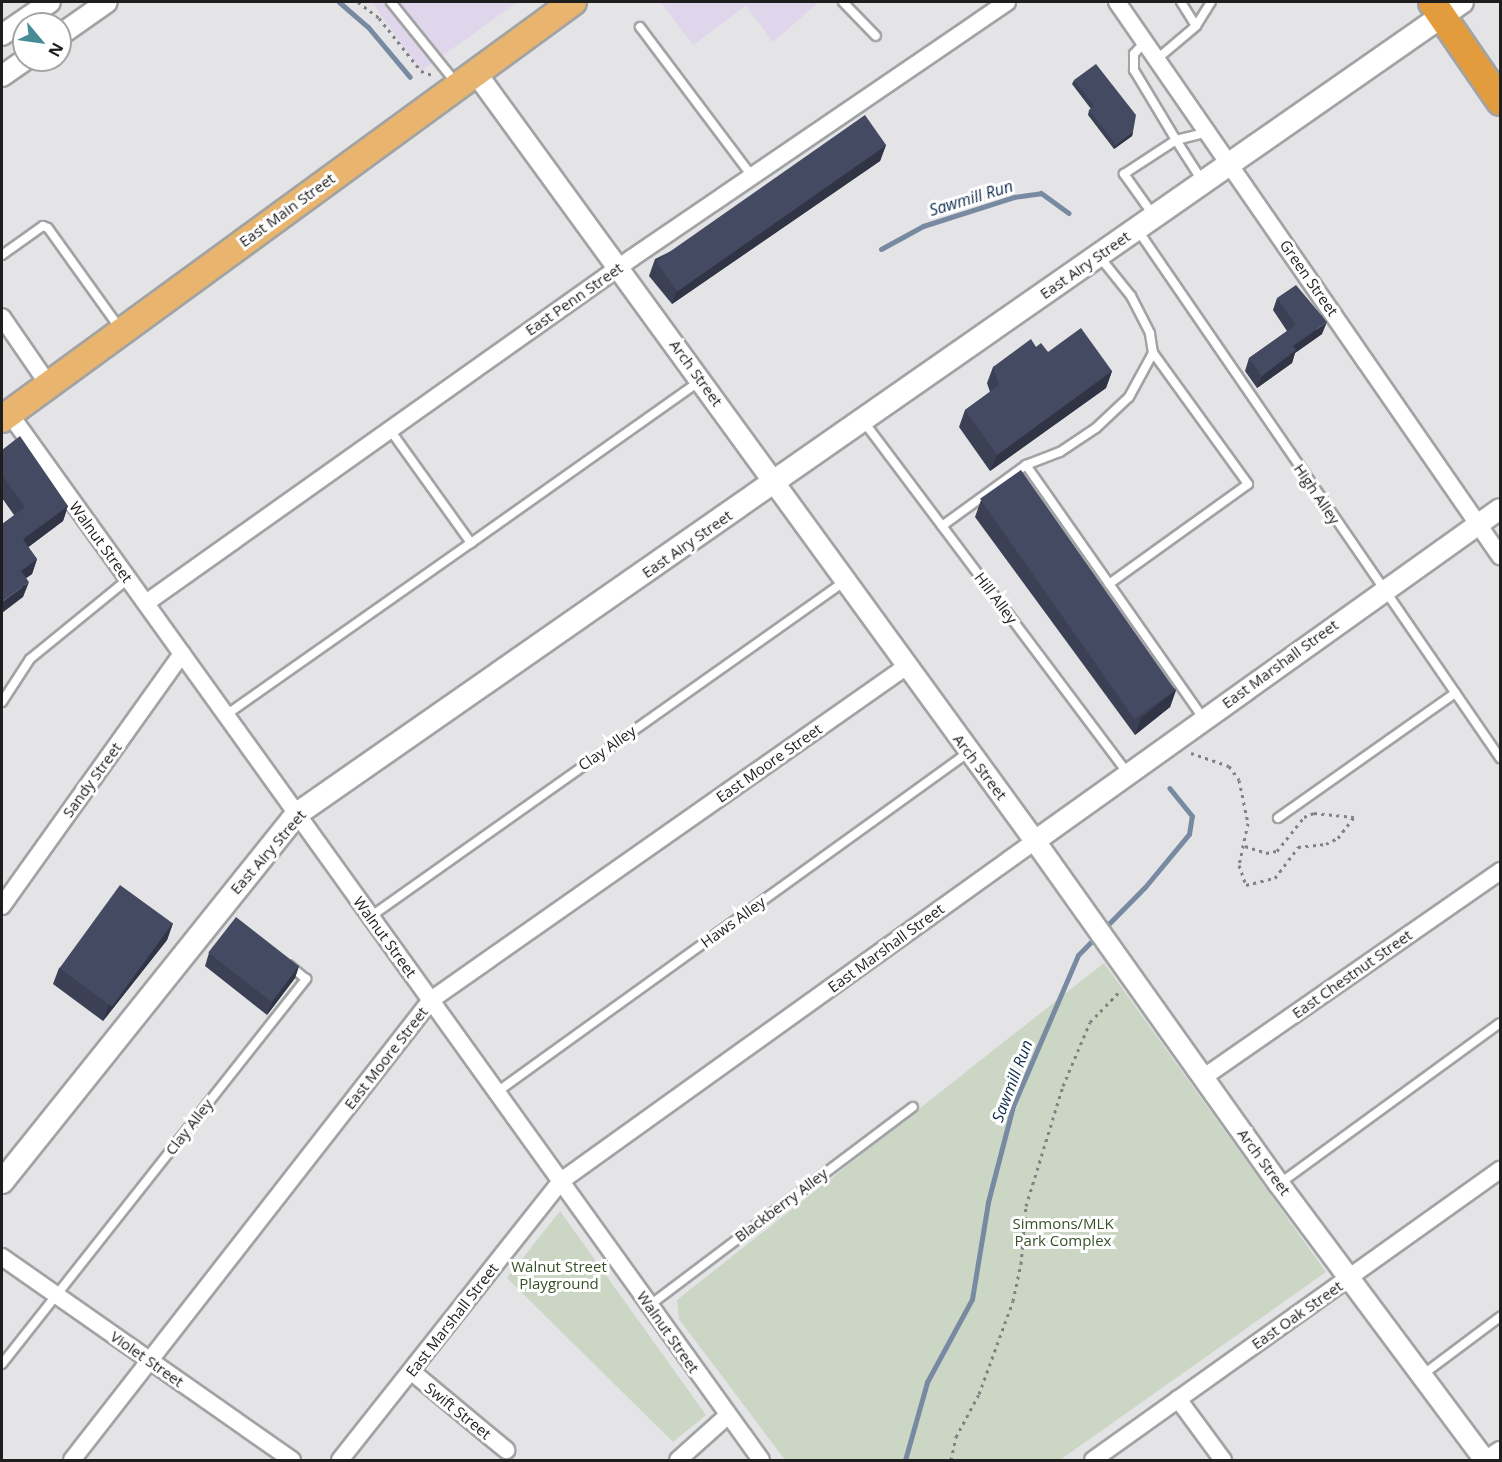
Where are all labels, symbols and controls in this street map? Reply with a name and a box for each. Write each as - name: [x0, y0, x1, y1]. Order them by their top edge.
- north arrow: [12, 12, 72, 72]
- text: N: [43, 39, 69, 61]
- street label: East Main Street: [236, 169, 338, 251]
- water label: Sawmill Run: [927, 176, 1015, 220]
- street label: East Airy Street: [1037, 227, 1133, 303]
- street label: Green Street: [1276, 236, 1342, 320]
- street label: East Penn Street: [522, 259, 626, 339]
- street label: Arch Street: [666, 336, 726, 410]
- street label: High Alley: [1290, 460, 1344, 528]
- street label: Walnut Street: [66, 498, 136, 586]
- street label: East Airy Street: [639, 506, 735, 582]
- street label: Hill Alley: [971, 569, 1021, 627]
- street label: East Marshall Street: [1218, 616, 1342, 712]
- street label: East Moore Street: [713, 720, 825, 806]
- street label: Clay Alley: [575, 722, 639, 774]
- street label: Arch Street: [949, 731, 1011, 803]
- street label: Sandy Street: [59, 739, 125, 821]
- street label: East Airy Street: [227, 806, 309, 898]
- street label: Walnut Street: [350, 893, 420, 981]
- street label: Haws Alley: [697, 893, 769, 951]
- street label: East Marshall Street: [824, 900, 948, 996]
- street label: East Chestnut Street: [1289, 926, 1415, 1022]
- street label: East Moore Street: [340, 1003, 432, 1113]
- water label: Sawmill Run: [988, 1037, 1036, 1125]
- street label: Clay Alley: [162, 1095, 216, 1159]
- street label: Arch Street: [1234, 1125, 1294, 1199]
- street label: Blackberry Alley: [731, 1164, 831, 1246]
- park label: Simmons/MLK Park Complex: [1012, 1214, 1114, 1249]
- park label: Walnut Street Playground: [511, 1257, 607, 1292]
- street label: East Marshall Street: [402, 1260, 502, 1380]
- street label: East Oak Street: [1248, 1277, 1346, 1353]
- street label: Walnut Street: [633, 1288, 703, 1376]
- street label: Violet Street: [107, 1327, 187, 1391]
- street label: Swift Street: [421, 1379, 495, 1443]

